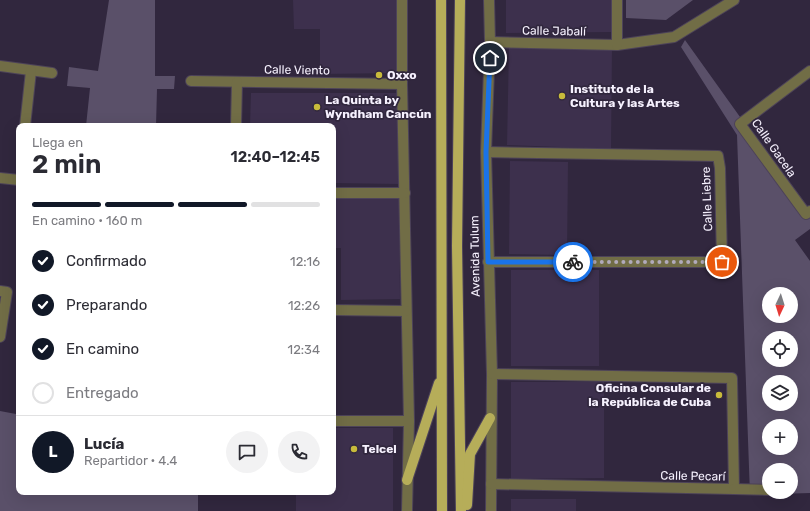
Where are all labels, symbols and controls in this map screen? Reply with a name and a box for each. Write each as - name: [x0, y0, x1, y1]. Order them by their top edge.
- street label: Calle Jabalí: [522, 23, 587, 39]
- pin: [473, 41, 507, 75]
- icon: home: [479, 47, 501, 69]
- street label: Calle Viento: [264, 62, 330, 78]
- place label: Oxxo: [387, 68, 417, 82]
- marker: Oxxo: [374, 70, 384, 80]
- place label: Instituto de la Cultura y las Artes: [570, 82, 680, 110]
- marker: Instituto de la Cultura y las Artes: [557, 91, 567, 101]
- place label: La Quinta by Wyndham Cancún: [325, 93, 432, 121]
- marker: La Quinta by Wyndham Cancún: [312, 102, 322, 112]
- street label: Calle Gacela: [749, 116, 799, 180]
- text: Llega en: [32, 135, 83, 150]
- text: 12:40–12:45: [231, 148, 320, 166]
- text: 2 min: [32, 149, 101, 180]
- street label: Calle Liebre: [699, 166, 715, 232]
- text: En camino · 160 m: [32, 213, 142, 228]
- street label: Avenida Tulum: [467, 215, 483, 297]
- courier: [553, 242, 593, 282]
- pin: [705, 245, 739, 279]
- icon: check: [32, 250, 54, 272]
- icon: bike: [562, 251, 584, 273]
- icon: bag: [711, 251, 733, 273]
- text: Confirmado: [66, 252, 147, 270]
- text: 12:16: [290, 254, 320, 269]
- north arrow: [762, 287, 798, 323]
- map controls: [762, 287, 798, 499]
- icon: check: [32, 294, 54, 316]
- text: Preparando: [66, 296, 147, 314]
- text: 12:26: [288, 298, 320, 313]
- button: locate: [762, 331, 798, 367]
- icon: check: [32, 338, 54, 360]
- text: En camino: [66, 340, 139, 358]
- text: 12:34: [288, 342, 320, 357]
- button: layers: [762, 375, 798, 411]
- place label: Oficina Consular de la República de Cuba: [588, 381, 711, 409]
- text: Entregado: [66, 384, 139, 402]
- marker: Oficina Consular de la República de Cuba: [714, 390, 724, 400]
- button: +: [762, 419, 798, 455]
- button: chat: [226, 431, 268, 473]
- button: phone: [278, 431, 320, 473]
- text: Lucía: [84, 435, 124, 453]
- place label: Telcel: [362, 442, 397, 456]
- text: L: [49, 443, 57, 461]
- marker: Telcel: [349, 444, 359, 454]
- text: Repartidor · 4.4: [84, 453, 177, 468]
- button: −: [762, 463, 798, 499]
- street label: Calle Pecarí: [660, 468, 727, 484]

